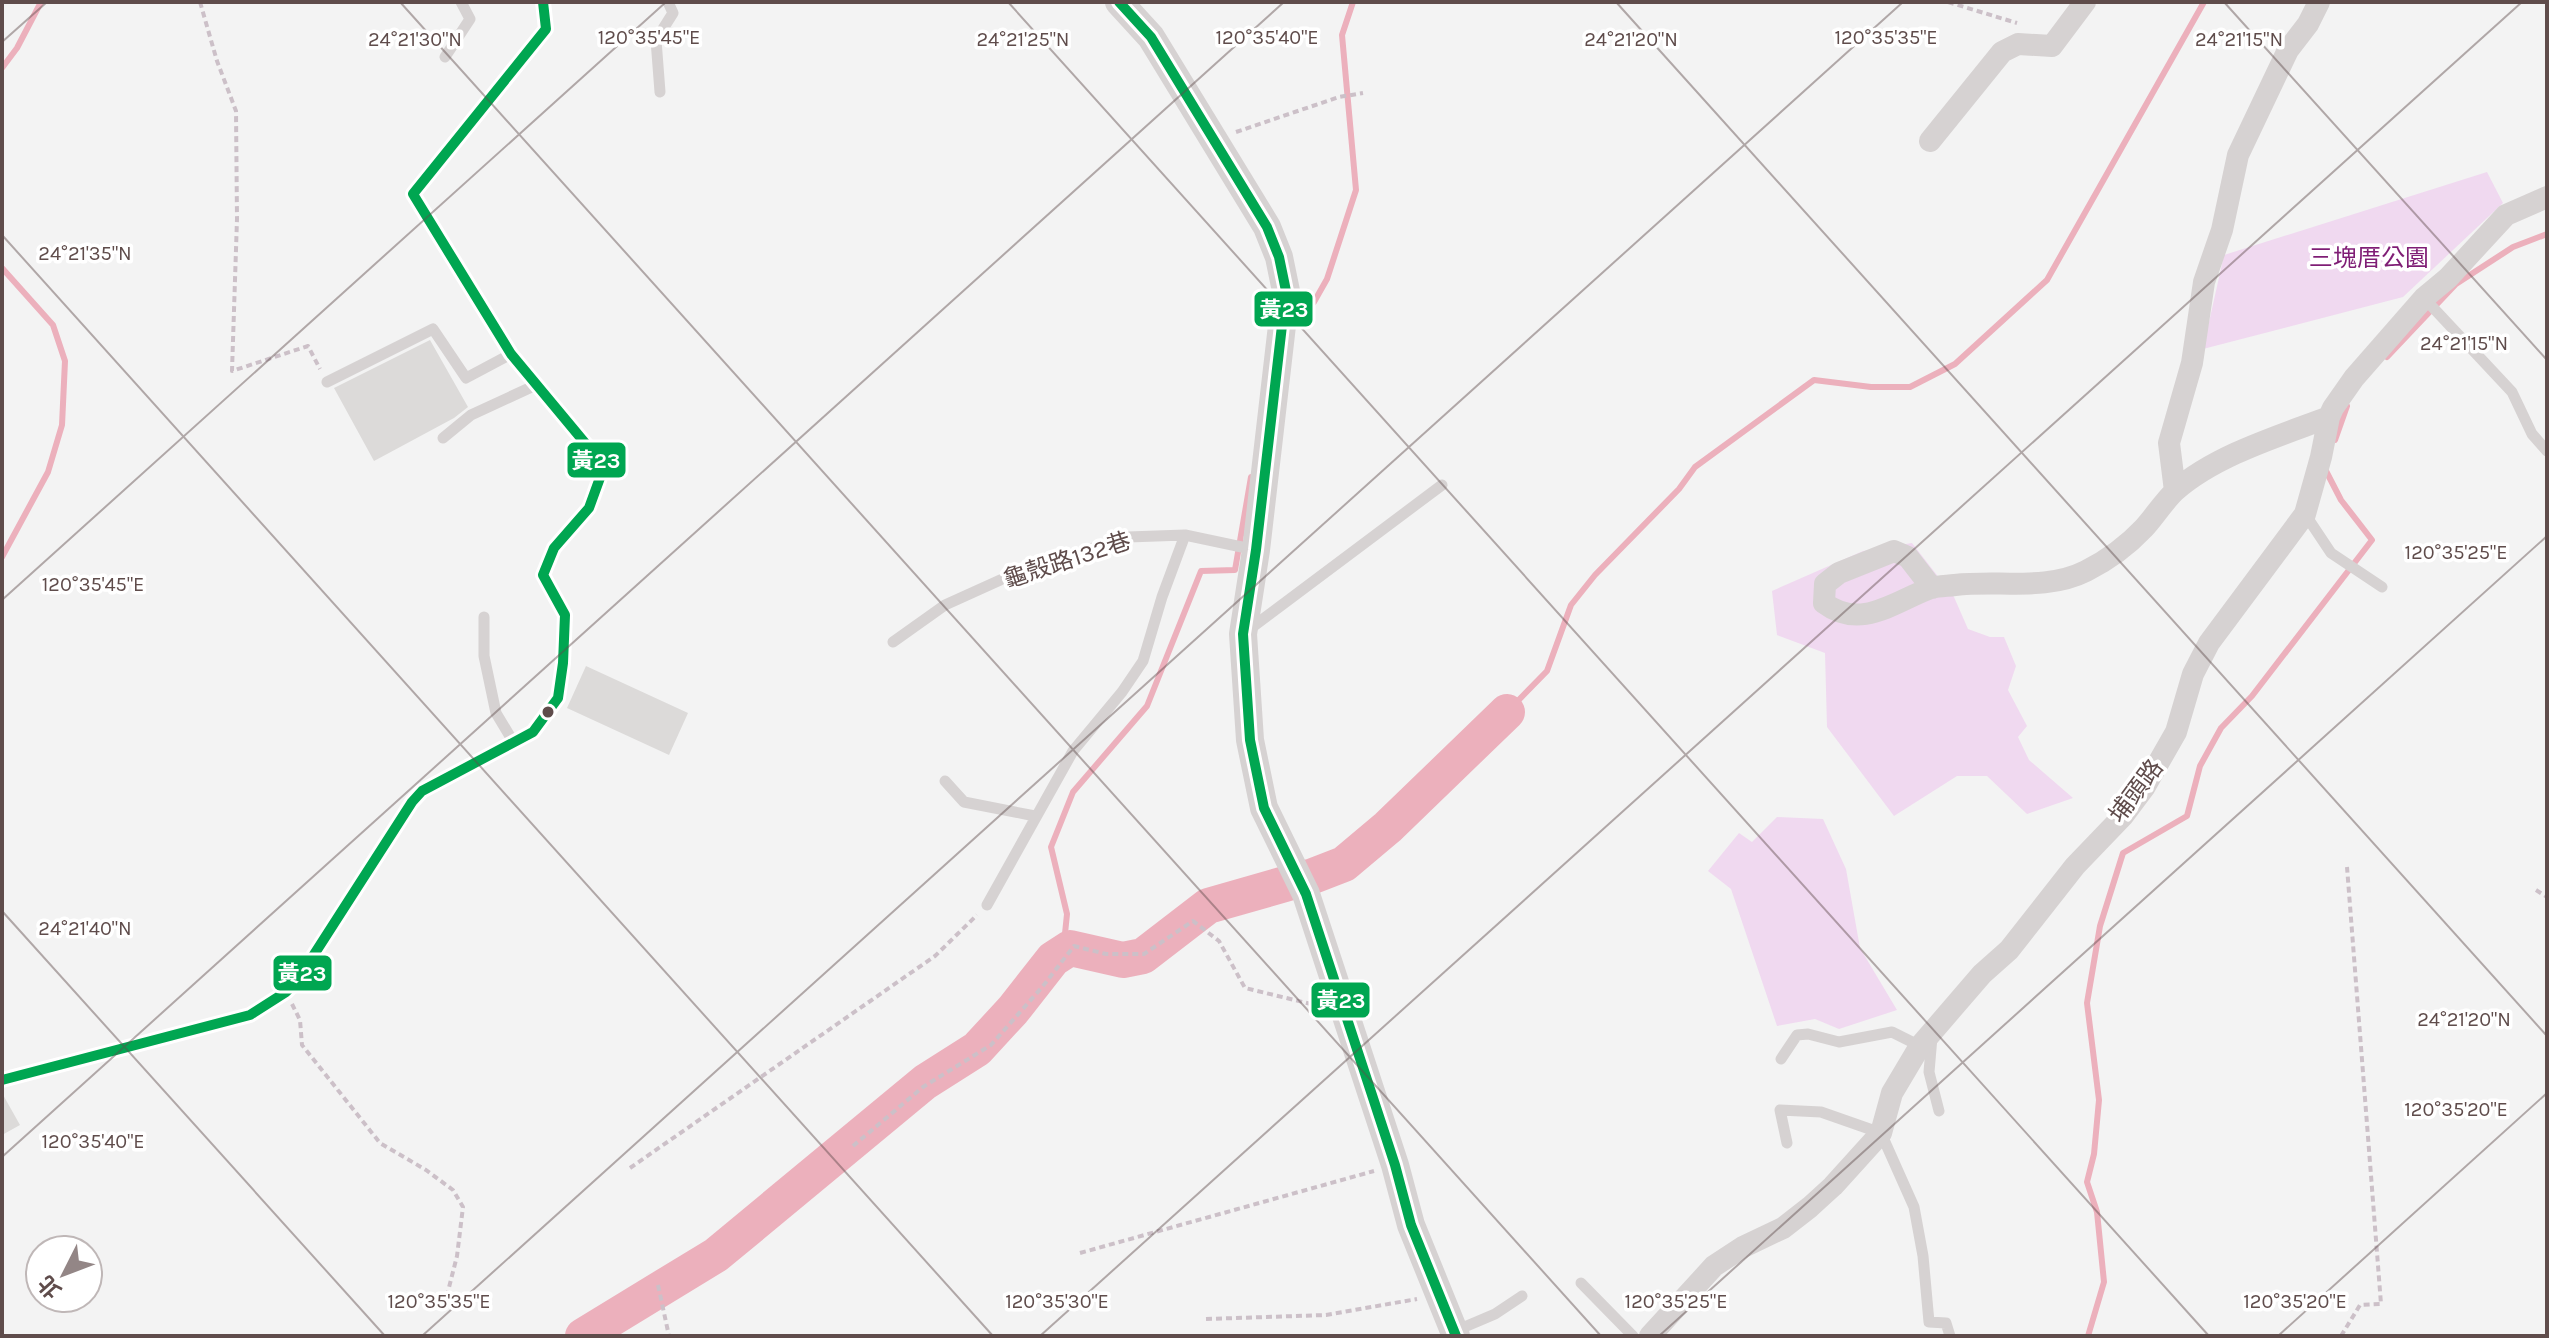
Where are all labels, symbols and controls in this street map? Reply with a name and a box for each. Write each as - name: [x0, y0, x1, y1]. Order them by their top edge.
- text: 120°35'45"E: [598, 26, 700, 49]
- text: 120°35'40"E: [1215, 26, 1319, 49]
- text: 120°35'35"E: [1834, 26, 1938, 49]
- text: 24°21'30"N: [368, 28, 462, 51]
- text: 24°21'25"N: [976, 28, 1070, 51]
- text: 24°21'20"N: [1584, 28, 1678, 51]
- text: 24°21'15"N: [2195, 28, 2283, 51]
- text: 24°21'35"N: [38, 242, 132, 265]
- park label: 三塊厝公園: [2309, 244, 2429, 272]
- line badge: 黃23: [1253, 290, 1314, 328]
- text: 黃23: [1260, 297, 1309, 323]
- text: 24°21'15"N: [2420, 332, 2508, 355]
- line badge: 黃23: [566, 441, 627, 479]
- text: 黃23: [572, 448, 621, 474]
- street label: 龜殼路132巷: [1000, 526, 1134, 594]
- text: 120°35'25"E: [2405, 541, 2507, 564]
- text: 120°35'45"E: [42, 573, 144, 596]
- unlabelled marker: [540, 704, 556, 720]
- street label: 埔頭路: [2103, 754, 2169, 828]
- text: 24°21'40"N: [38, 917, 132, 940]
- line badge: 黃23: [272, 954, 333, 992]
- text: 黃23: [278, 961, 327, 987]
- line badge: 黃23: [1310, 981, 1371, 1019]
- text: 黃23: [1317, 988, 1366, 1014]
- text: 24°21'20"N: [2417, 1008, 2511, 1031]
- text: 120°35'20"E: [2404, 1098, 2508, 1121]
- text: 120°35'40"E: [41, 1130, 145, 1153]
- north arrow: [24, 1234, 104, 1314]
- text: 北: [33, 1270, 67, 1304]
- text: 120°35'35"E: [387, 1290, 491, 1313]
- text: 120°35'30"E: [1005, 1290, 1109, 1313]
- text: 120°35'25"E: [1625, 1290, 1727, 1313]
- text: 120°35'20"E: [2243, 1290, 2347, 1313]

